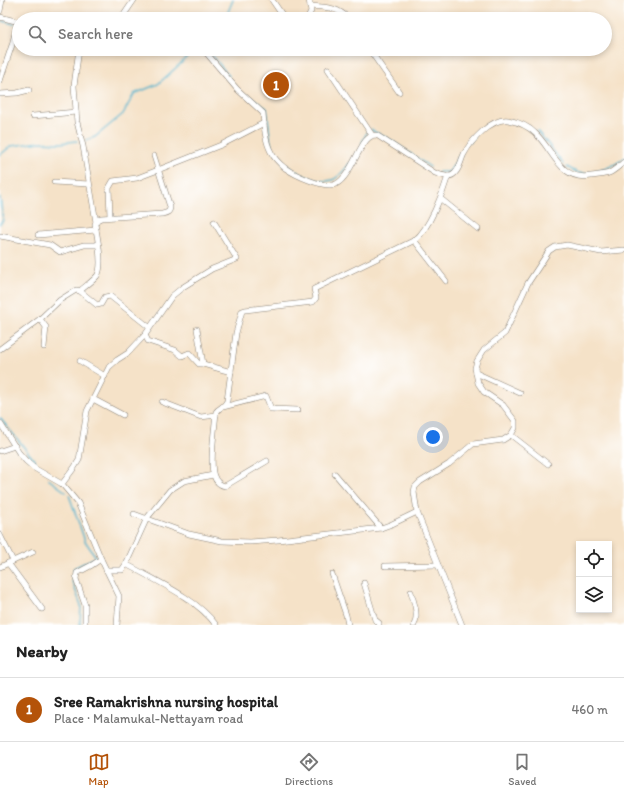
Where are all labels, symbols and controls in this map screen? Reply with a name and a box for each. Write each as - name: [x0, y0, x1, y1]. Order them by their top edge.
- search box: [12, 12, 612, 56]
- icon: search: [26, 23, 48, 45]
- text: Search here: [58, 25, 133, 43]
- pin: 1: [263, 70, 289, 100]
- your location: [423, 427, 443, 447]
- map controls: [576, 541, 612, 613]
- button: locate: [576, 541, 612, 577]
- button: layers: [576, 577, 612, 613]
- text: Nearby: [16, 641, 68, 661]
- text: Sree Ramakrishna nursing hospital: [54, 693, 278, 711]
- text: 1: [26, 702, 32, 717]
- text: 460 m: [571, 702, 608, 717]
- text: Place · Malamukal-Nettayam road: [54, 711, 243, 726]
- tab: Map: [88, 751, 110, 788]
- tab: Directions: [285, 751, 333, 788]
- tab: Saved: [508, 751, 536, 788]

